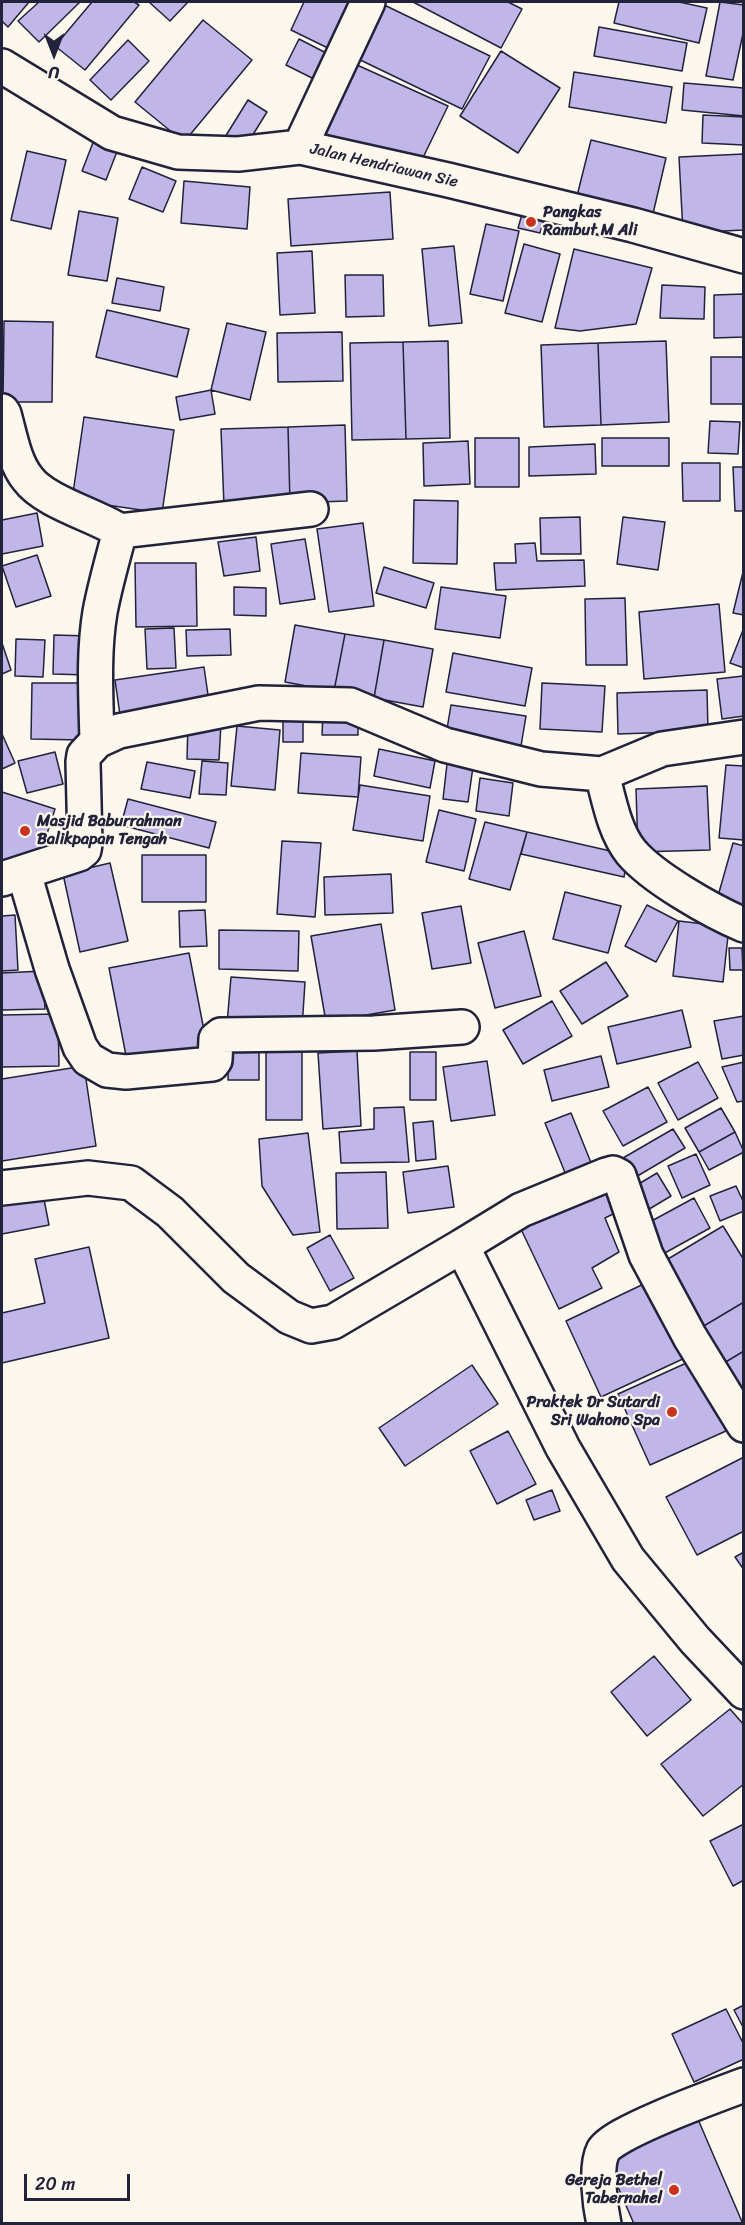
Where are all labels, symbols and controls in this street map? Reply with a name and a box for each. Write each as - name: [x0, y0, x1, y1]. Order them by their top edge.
- north arrow: [24, 24, 84, 84]
- text: U: [49, 58, 59, 87]
- street label: Jalan Hendriawan Sie: [308, 140, 460, 192]
- place label: Pangkas Rambut M Ali: [543, 203, 637, 241]
- marker: Pangkas Rambut M Ali: [524, 215, 538, 229]
- place label: Masjid Baburrahman Balikpapan Tengah: [37, 812, 182, 850]
- marker: Masjid Baburrahman Balikpapan Tengah: [18, 824, 32, 838]
- place label: Praktek Dr Sutardi Sri Wahono Spa: [527, 1393, 660, 1431]
- marker: Praktek Dr Sutardi Sri Wahono Spa: [665, 1405, 679, 1419]
- scale bar: [27, 2162, 134, 2200]
- text: 20 m: [35, 2168, 75, 2200]
- place label: Gereja Bethel Tabernahel: [565, 2171, 662, 2209]
- marker: Gereja Bethel Tabernahel: [667, 2183, 681, 2197]

